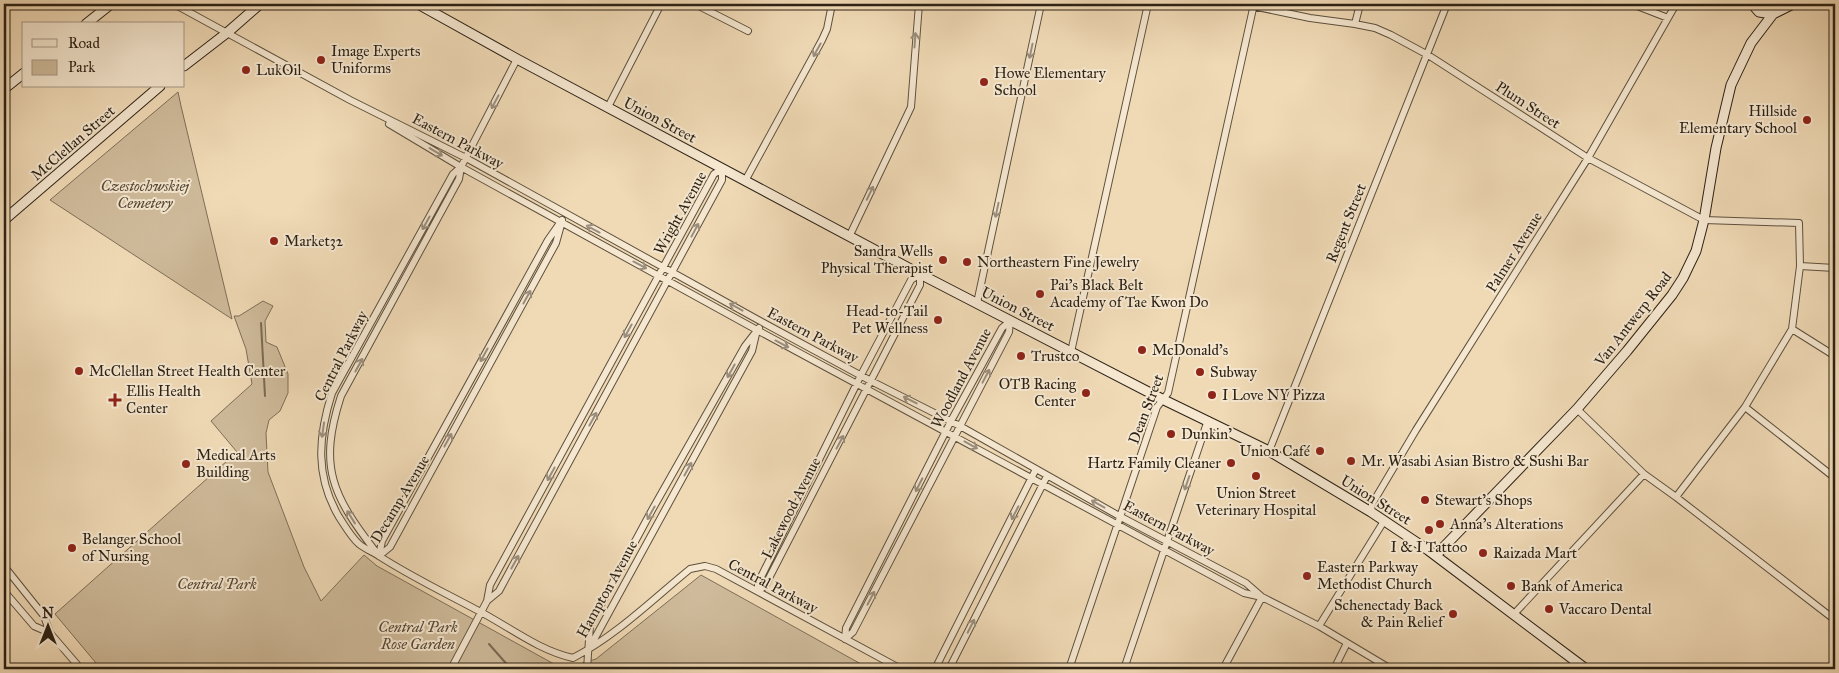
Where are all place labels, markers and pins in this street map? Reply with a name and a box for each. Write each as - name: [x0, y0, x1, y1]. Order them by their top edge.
- place label: Image Experts Uniforms: [331, 42, 420, 77]
- marker: Image Experts Uniforms: [315, 54, 327, 66]
- place label: LukOil: [256, 61, 303, 79]
- marker: LukOil: [240, 64, 252, 76]
- place label: Howe Elementary School: [994, 64, 1107, 99]
- marker: Howe Elementary School: [978, 76, 990, 88]
- place label: Hillside Elementary School: [1679, 102, 1798, 137]
- marker: Hillside Elementary School: [1801, 114, 1813, 126]
- place label: Market32: [284, 232, 344, 250]
- marker: Market32: [268, 235, 280, 247]
- place label: Sandra Wells Physical Therapist: [821, 242, 934, 277]
- place label: Northeastern Fine Jewelry: [977, 253, 1140, 272]
- marker: Sandra Wells Physical Therapist: [937, 254, 949, 266]
- marker: Northeastern Fine Jewelry: [961, 256, 973, 268]
- place label: Pai's Black Belt Academy of Tae Kwon Do: [1049, 276, 1209, 311]
- marker: Pai's Black Belt Academy of Tae Kwon Do: [1034, 288, 1046, 300]
- place label: Head-to-Tail Pet Wellness: [846, 302, 929, 337]
- marker: Head-to-Tail Pet Wellness: [932, 314, 944, 326]
- place label: McDonald's: [1152, 341, 1228, 359]
- marker: McDonald's: [1136, 344, 1148, 356]
- place label: Trustco: [1031, 347, 1080, 365]
- marker: Trustco: [1015, 350, 1027, 362]
- place label: McClellan Street Health Center: [89, 362, 286, 380]
- place label: Subway: [1210, 363, 1258, 381]
- marker: McClellan Street Health Center: [73, 365, 85, 377]
- marker: Subway: [1194, 366, 1206, 378]
- place label: OTB Racing Center: [999, 375, 1077, 410]
- place label: Ellis Health Center: [126, 382, 201, 417]
- place label: I Love NY Pizza: [1222, 386, 1326, 404]
- marker: OTB Racing Center: [1080, 387, 1092, 399]
- marker: I Love NY Pizza: [1206, 389, 1218, 401]
- marker: Ellis Health Center: [108, 393, 122, 407]
- place label: Dunkin': [1181, 425, 1232, 443]
- marker: Dunkin': [1165, 428, 1177, 440]
- place label: Union Café: [1240, 442, 1311, 460]
- marker: Union Café: [1314, 445, 1326, 457]
- place label: Medical Arts Building: [196, 446, 276, 481]
- place label: Mr. Wasabi Asian Bistro & Sushi Bar: [1361, 452, 1589, 470]
- place label: Hartz Family Cleaner: [1087, 454, 1221, 472]
- marker: Mr. Wasabi Asian Bistro & Sushi Bar: [1345, 455, 1357, 467]
- marker: Hartz Family Cleaner: [1225, 457, 1237, 469]
- marker: Medical Arts Building: [180, 458, 192, 470]
- marker: Union Street Veterinary Hospital: [1250, 470, 1262, 482]
- place label: Union Street Veterinary Hospital: [1195, 484, 1317, 519]
- place label: Stewart's Shops: [1435, 491, 1532, 509]
- marker: Stewart's Shops: [1419, 494, 1431, 506]
- place label: Anna's Alterations: [1449, 515, 1563, 533]
- marker: Anna's Alterations: [1434, 518, 1446, 530]
- marker: I & I Tattoo: [1423, 524, 1435, 536]
- place label: Belanger School of Nursing: [82, 530, 182, 565]
- place label: I & I Tattoo: [1391, 538, 1468, 556]
- marker: Belanger School of Nursing: [66, 542, 78, 554]
- place label: Raizada Mart: [1493, 544, 1578, 562]
- marker: Raizada Mart: [1477, 547, 1489, 559]
- place label: Eastern Parkway Methodist Church: [1317, 558, 1433, 593]
- marker: Eastern Parkway Methodist Church: [1301, 570, 1313, 582]
- place label: Bank of America: [1521, 577, 1623, 595]
- marker: Bank of America: [1505, 580, 1517, 592]
- place label: Schenectady Back & Pain Relief: [1334, 596, 1446, 631]
- place label: Vaccaro Dental: [1558, 600, 1653, 618]
- marker: Vaccaro Dental: [1543, 603, 1555, 615]
- marker: Schenectady Back & Pain Relief: [1447, 608, 1459, 620]

